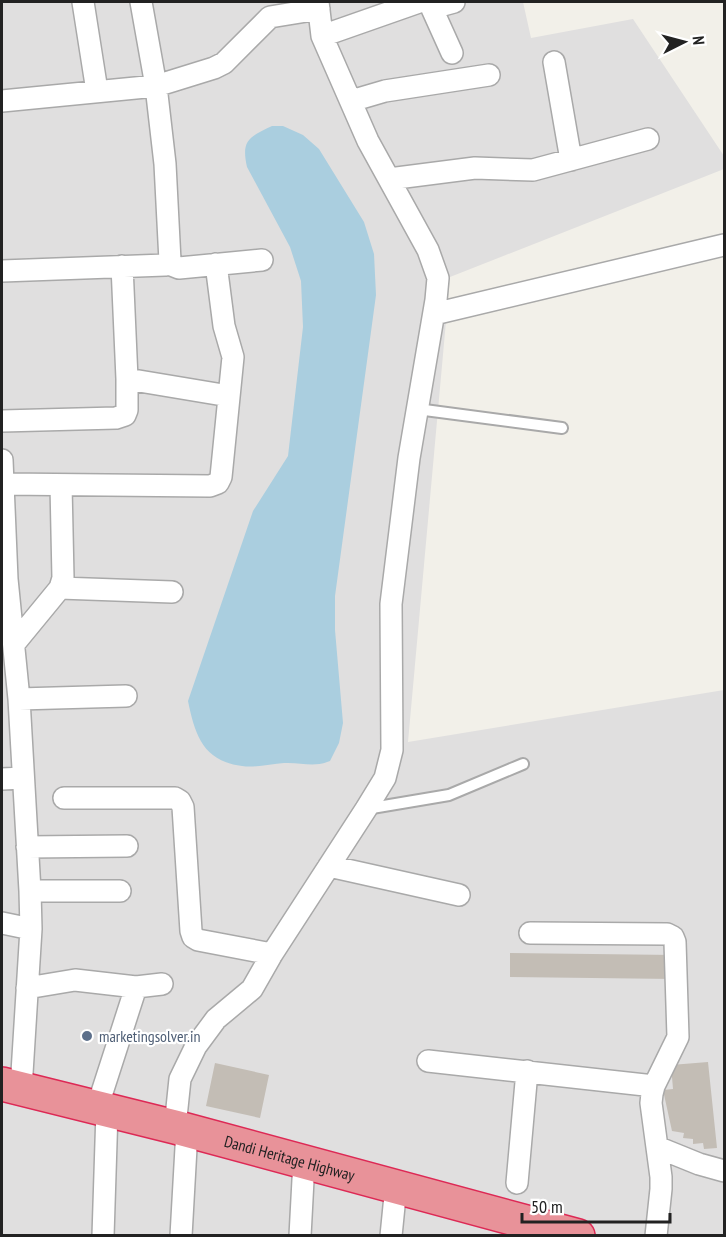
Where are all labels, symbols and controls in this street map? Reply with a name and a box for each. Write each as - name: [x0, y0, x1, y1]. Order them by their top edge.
- north arrow: [654, 12, 714, 72]
- text: N: [689, 35, 709, 46]
- place label: marketingsolver.in: [99, 1026, 200, 1046]
- marker: marketingsolver.in: [80, 1029, 94, 1043]
- street label: Dandi Heritage Highway: [222, 1131, 357, 1185]
- scale bar: [522, 1186, 670, 1224]
- text: 50 m: [531, 1195, 563, 1218]

